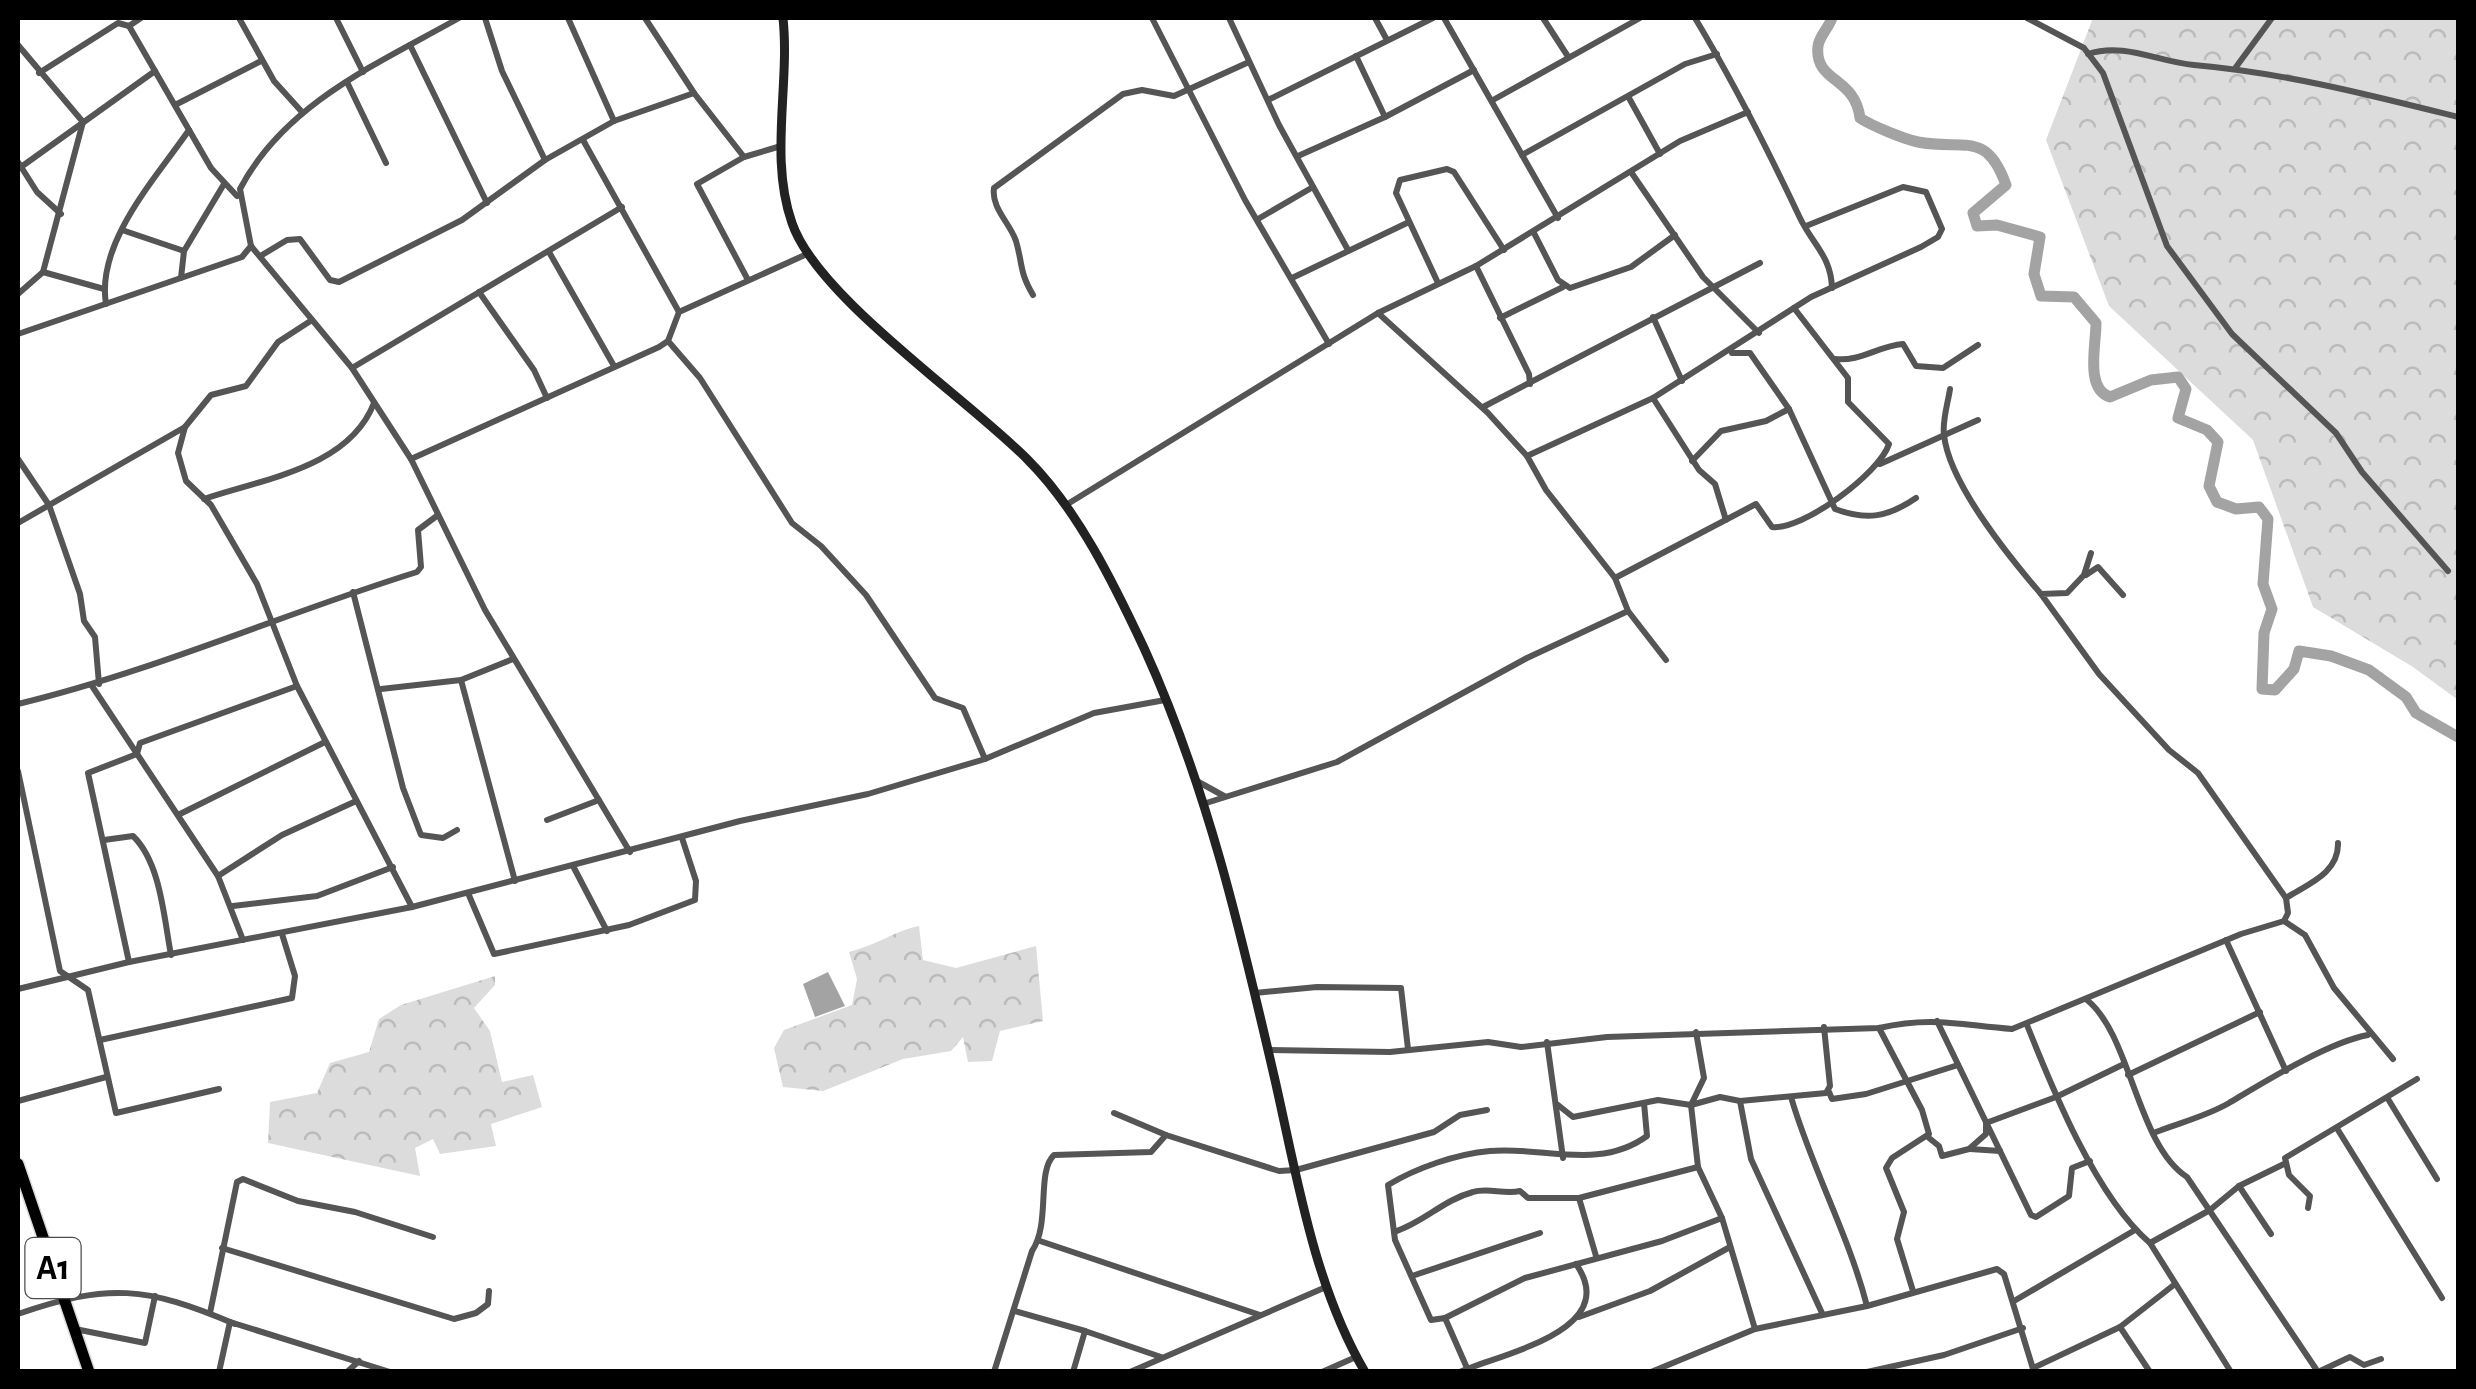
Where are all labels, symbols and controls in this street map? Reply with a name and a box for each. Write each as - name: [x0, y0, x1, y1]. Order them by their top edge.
- road number: A1: [26, 1238, 80, 1298]

